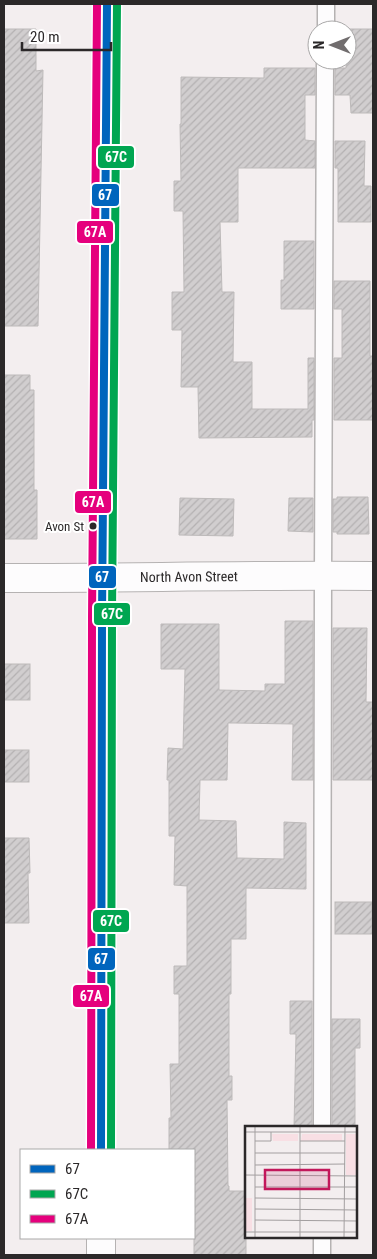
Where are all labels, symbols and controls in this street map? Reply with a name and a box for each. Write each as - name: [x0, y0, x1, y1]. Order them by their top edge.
- scale bar: [22, 20, 111, 52]
- north arrow: [307, 20, 357, 70]
- text: 20 m: [30, 28, 60, 46]
- text: N: [311, 41, 327, 49]
- line badge: 67C: [97, 145, 135, 169]
- text: 67C: [105, 149, 127, 165]
- line badge: 67: [91, 183, 120, 207]
- text: 67: [98, 187, 112, 203]
- line badge: 67A: [76, 220, 114, 244]
- text: 67A: [84, 224, 107, 240]
- line badge: 67A: [74, 490, 112, 514]
- text: 67A: [82, 494, 105, 510]
- place label: Avon St: [45, 519, 84, 534]
- marker: Avon St: [88, 521, 98, 531]
- line badge: 67: [88, 565, 117, 589]
- street label: North Avon Street: [140, 568, 238, 585]
- text: 67: [95, 569, 109, 585]
- line badge: 67C: [93, 602, 131, 626]
- text: 67C: [101, 606, 123, 622]
- line badge: 67C: [92, 909, 130, 933]
- text: 67C: [100, 913, 122, 929]
- line badge: 67: [87, 947, 116, 971]
- text: 67: [94, 951, 108, 967]
- line badge: 67A: [72, 984, 110, 1008]
- text: 67A: [80, 988, 103, 1004]
- inset map: [245, 1126, 357, 1239]
- legend: [20, 1149, 195, 1239]
- text: 67: [65, 1160, 80, 1178]
- text: 67C: [65, 1185, 88, 1203]
- text: 67A: [65, 1210, 89, 1228]

